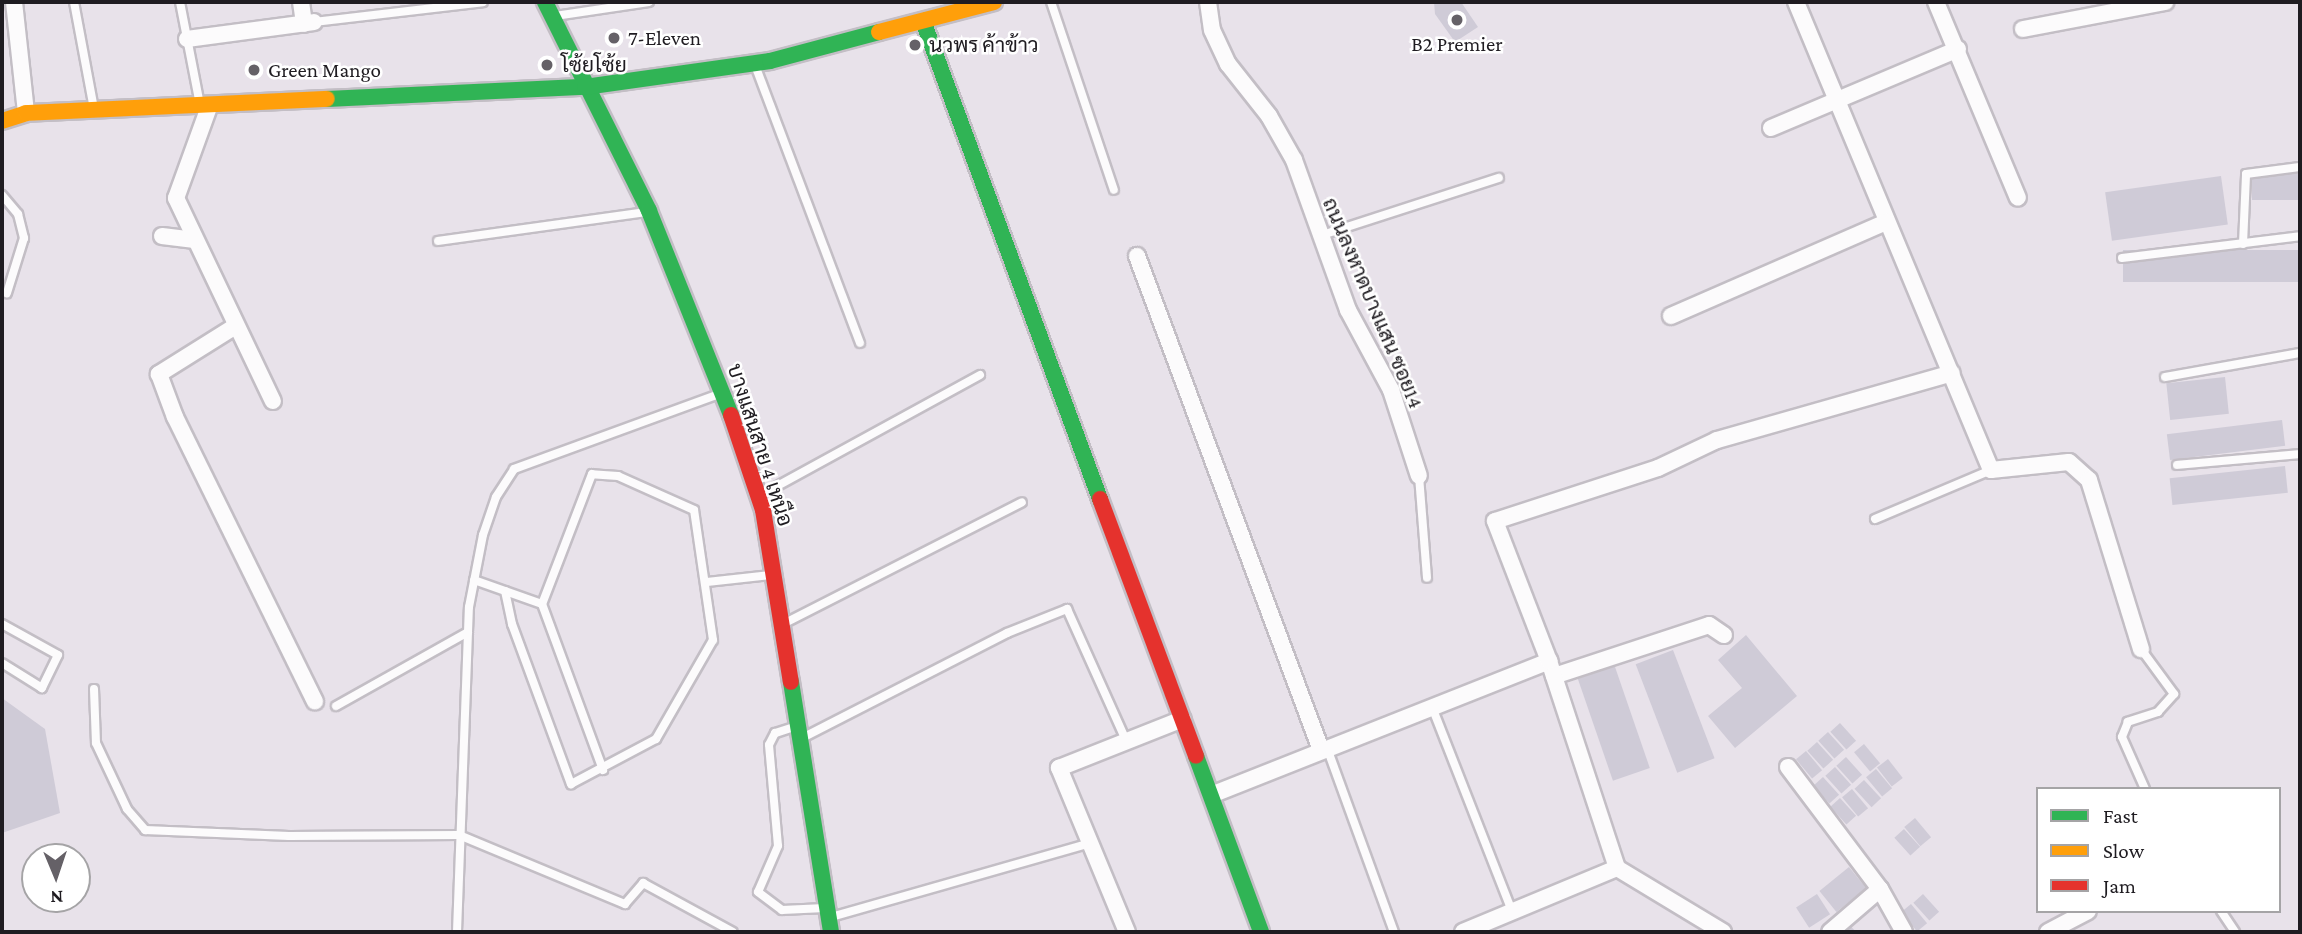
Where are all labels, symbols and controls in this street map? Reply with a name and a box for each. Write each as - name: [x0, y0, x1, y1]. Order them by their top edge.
- marker: B2 Premier: [1449, 12, 1465, 28]
- place label: 7-Eleven: [628, 25, 701, 51]
- marker: 7-Eleven: [606, 30, 622, 46]
- place label: B2 Premier: [1411, 31, 1503, 57]
- place label: นวพร ค้าข้าว: [929, 32, 1039, 58]
- marker: นวพร ค้าข้าว: [907, 37, 923, 53]
- place label: โซ้ยโซ้ย: [561, 52, 627, 78]
- place label: Green Mango: [268, 57, 381, 83]
- marker: โซ้ยโซ้ย: [539, 57, 555, 73]
- marker: Green Mango: [246, 62, 262, 78]
- street label: ถนนลงหาดบางแสน ซอย14: [1317, 194, 1429, 412]
- street label: บางแสนสาย 4 เหนือ: [722, 360, 798, 530]
- legend: [2036, 787, 2281, 913]
- text: Fast: [2103, 804, 2138, 828]
- text: Slow: [2103, 839, 2144, 863]
- north arrow: [21, 843, 91, 913]
- text: Jam: [2103, 874, 2136, 898]
- text: N: [50, 887, 64, 908]

